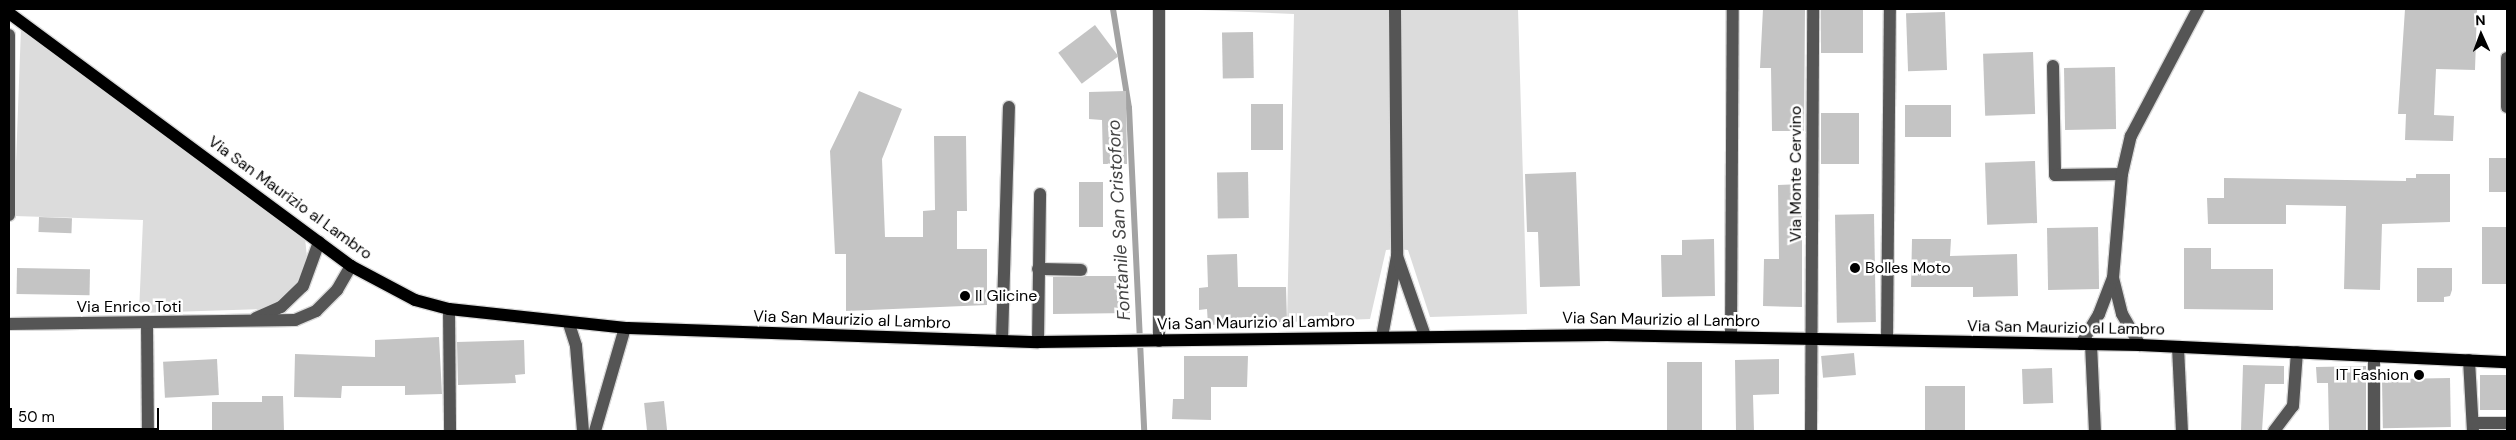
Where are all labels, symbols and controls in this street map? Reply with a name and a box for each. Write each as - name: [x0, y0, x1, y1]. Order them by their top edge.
- north arrow: [2456, 10, 2506, 60]
- text: N: [2475, 11, 2486, 29]
- street label: Via Monte Cervino: [1786, 106, 1806, 242]
- water label: Fontanile San Cristoforo: [1103, 119, 1135, 321]
- street label: Via San Maurizio al Lambro: [204, 132, 376, 264]
- place label: Bolles Moto: [1865, 258, 1951, 278]
- marker: Bolles Moto: [1849, 262, 1861, 274]
- place label: Il Glicine: [975, 286, 1037, 306]
- marker: Il Glicine: [959, 290, 971, 302]
- street label: Via Enrico Toti: [76, 297, 182, 317]
- street label: Via San Maurizio al Lambro: [753, 307, 951, 333]
- street label: Via San Maurizio al Lambro: [1562, 309, 1760, 331]
- street label: Via San Maurizio al Lambro: [1157, 312, 1355, 334]
- street label: Via San Maurizio al Lambro: [1967, 317, 2165, 339]
- place label: IT Fashion: [2336, 365, 2409, 385]
- marker: IT Fashion: [2413, 369, 2425, 381]
- scale bar: [12, 398, 161, 430]
- text: 50 m: [18, 407, 55, 427]

